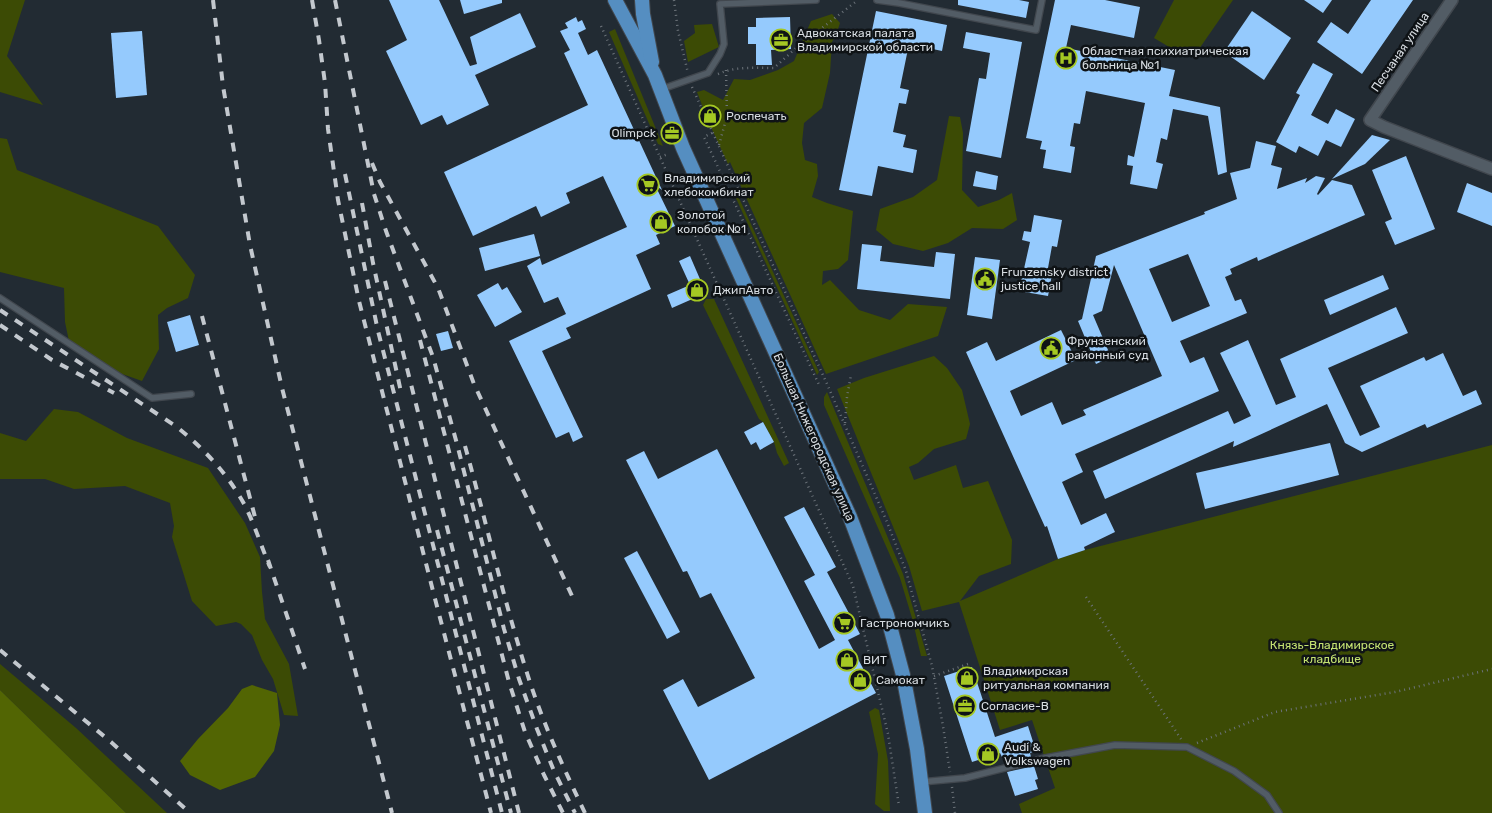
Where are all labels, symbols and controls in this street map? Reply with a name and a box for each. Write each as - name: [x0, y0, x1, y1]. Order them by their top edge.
- street label: Песчаная улица: [1368, 10, 1432, 94]
- place label: Адвокатская палата Владимирской области: [797, 26, 933, 54]
- office icon: Адвокатская палата Владимирской области: [769, 28, 793, 52]
- place label: Областная психиатрическая больница №1: [1082, 44, 1248, 72]
- hospital icon: Областная психиатрическая больница №1: [1054, 46, 1078, 70]
- shop icon: Роспечать: [698, 104, 722, 128]
- place label: Роспечать: [726, 109, 786, 123]
- office icon: Olimpck: [660, 121, 684, 145]
- place label: Olimpck: [611, 126, 657, 140]
- place label: Владимирский хлебокомбинат: [664, 171, 754, 199]
- supermarket icon: Владимирский хлебокомбинат: [636, 173, 660, 197]
- place label: Золотой колобок №1: [677, 208, 746, 236]
- shop icon: Золотой колобок №1: [649, 210, 673, 234]
- place label: Frunzensky district justice hall: [1000, 265, 1108, 293]
- public building icon: Frunzensky district justice hall: [973, 267, 997, 291]
- shop icon: ДжипАвто: [685, 278, 709, 302]
- place label: ДжипАвто: [713, 283, 773, 297]
- place label: Фрунзенский районный суд: [1067, 334, 1149, 362]
- public building icon: Фрунзенский районный суд: [1039, 336, 1063, 360]
- street label: Большая Нижегородская улица: [771, 351, 857, 523]
- supermarket icon: Гастрономчикъ: [832, 611, 856, 635]
- place label: Гастрономчикъ: [860, 616, 949, 630]
- park label: Князь-Владимирское кладбище: [1270, 638, 1395, 666]
- shop icon: ВИТ: [835, 648, 859, 672]
- place label: ВИТ: [863, 653, 887, 667]
- place label: Владимирская ритуальная компания: [983, 664, 1109, 692]
- shop icon: Владимирская ритуальная компания: [955, 666, 979, 690]
- shop icon: Самокат: [848, 668, 872, 692]
- place label: Самокат: [876, 673, 925, 687]
- office icon: Согласие-В: [953, 694, 977, 718]
- place label: Согласие-В: [981, 699, 1049, 713]
- place label: Audi & Volkswagen: [1004, 740, 1070, 768]
- shop icon: Audi & Volkswagen: [976, 742, 1000, 766]

